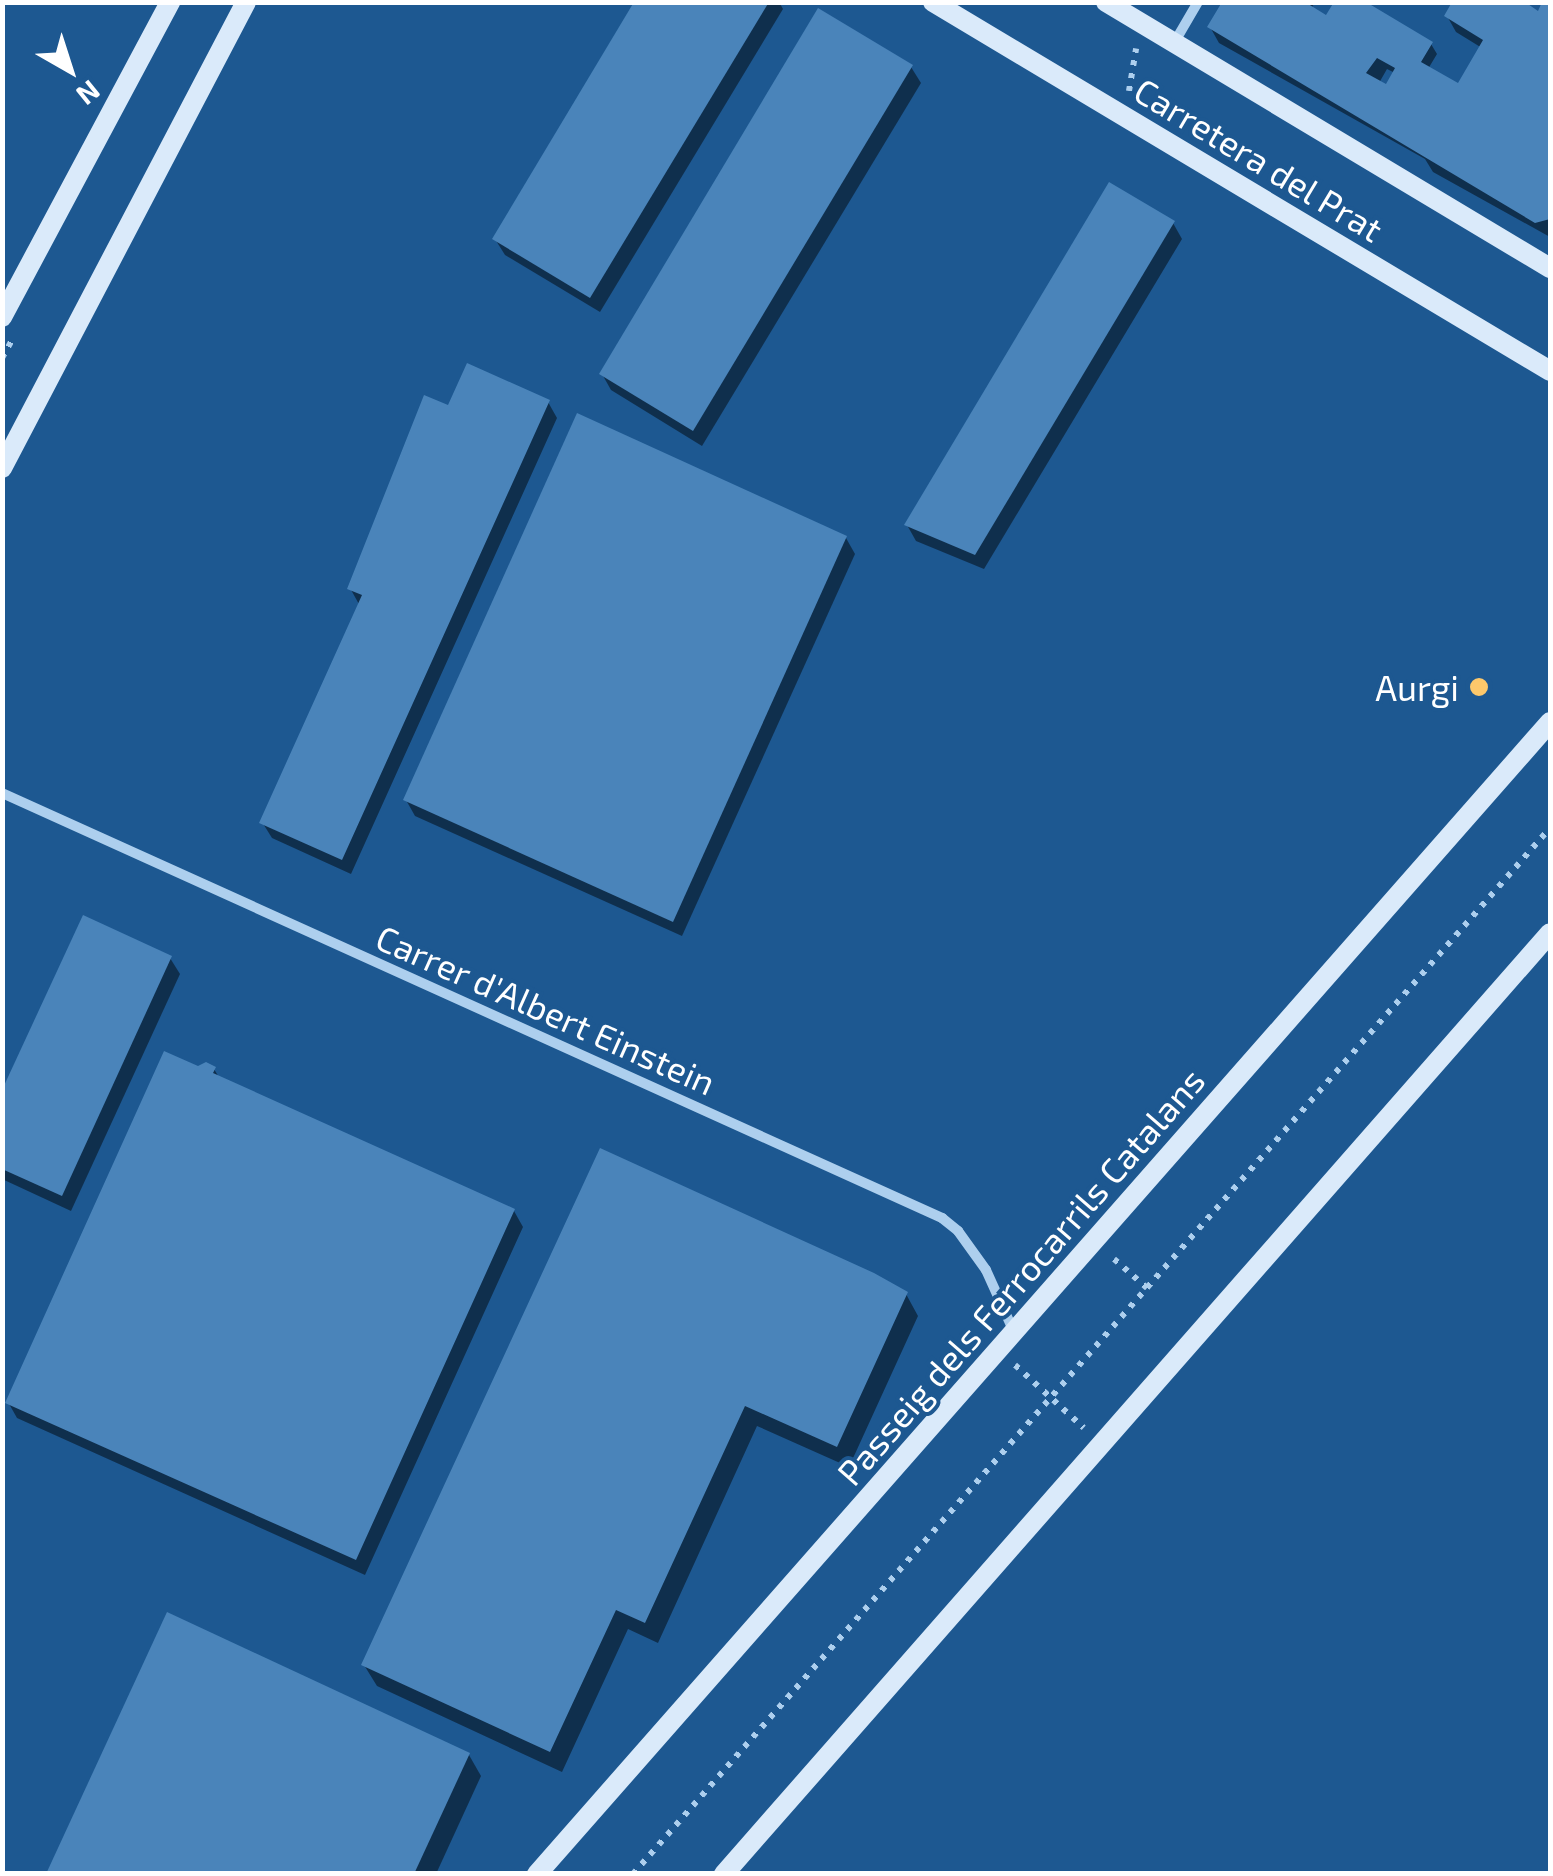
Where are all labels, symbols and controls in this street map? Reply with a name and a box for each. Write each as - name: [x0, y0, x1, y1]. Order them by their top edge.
- north arrow: [20, 20, 120, 120]
- street label: Carretera del Prat: [1127, 68, 1391, 250]
- text: N: [70, 74, 107, 113]
- place label: Aurgi: [1375, 666, 1459, 708]
- marker: Aurgi: [1468, 676, 1490, 698]
- street label: Carrer d'Albert Einstein: [370, 915, 722, 1103]
- street label: Passeig dels Ferrocarrils Catalans: [828, 1059, 1212, 1493]

